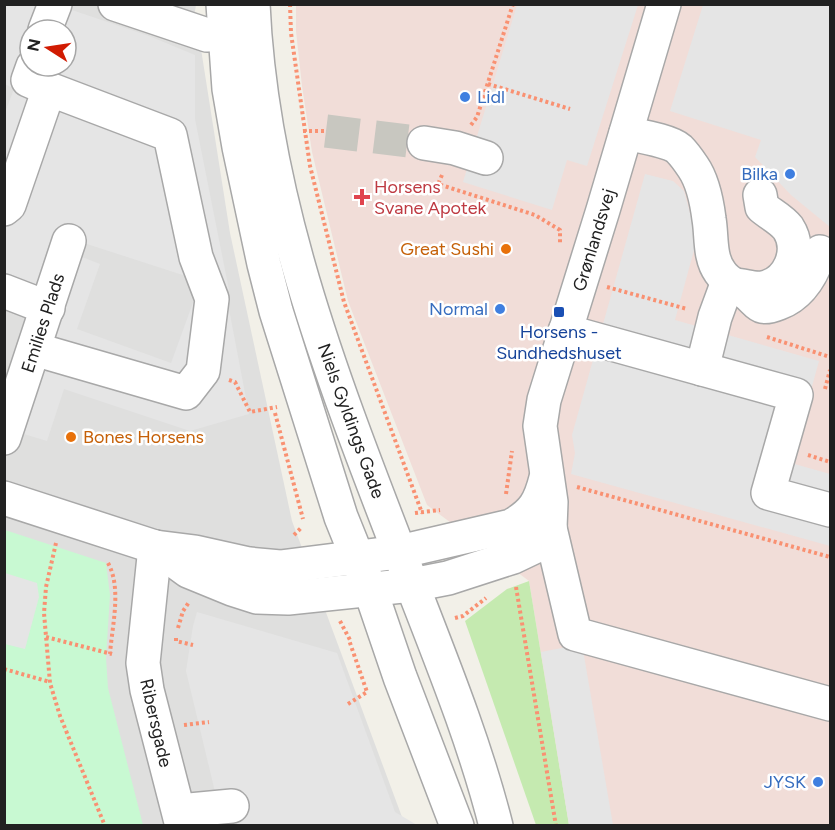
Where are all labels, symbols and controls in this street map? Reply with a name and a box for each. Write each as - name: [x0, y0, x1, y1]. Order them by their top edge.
- north arrow: [18, 18, 78, 78]
- text: N: [23, 37, 44, 53]
- place label: Lidl: [477, 86, 505, 108]
- marker: Lidl: [458, 90, 472, 104]
- place label: Bilka: [741, 163, 778, 185]
- marker: Bilka: [783, 167, 797, 181]
- place label: Horsens Svane Apotek: [374, 176, 487, 219]
- street label: Grønlandsvej: [568, 186, 620, 294]
- marker: Horsens Svane Apotek: [355, 190, 369, 204]
- place label: Great Sushi: [400, 238, 494, 260]
- marker: Great Sushi: [499, 242, 513, 256]
- street label: Emilies Plads: [17, 270, 69, 376]
- place label: Normal: [429, 298, 488, 320]
- marker: Normal: [493, 302, 507, 316]
- marker: Horsens - Sundhedshuset: [552, 305, 566, 319]
- place label: Horsens - Sundhedshuset: [496, 321, 622, 364]
- street label: Niels Gyldings Gade: [313, 341, 389, 502]
- place label: Bones Horsens: [83, 426, 204, 448]
- marker: Bones Horsens: [64, 430, 78, 444]
- street label: Ribersgade: [135, 676, 177, 770]
- place label: JYSK: [764, 771, 806, 793]
- marker: JYSK: [811, 775, 825, 789]

